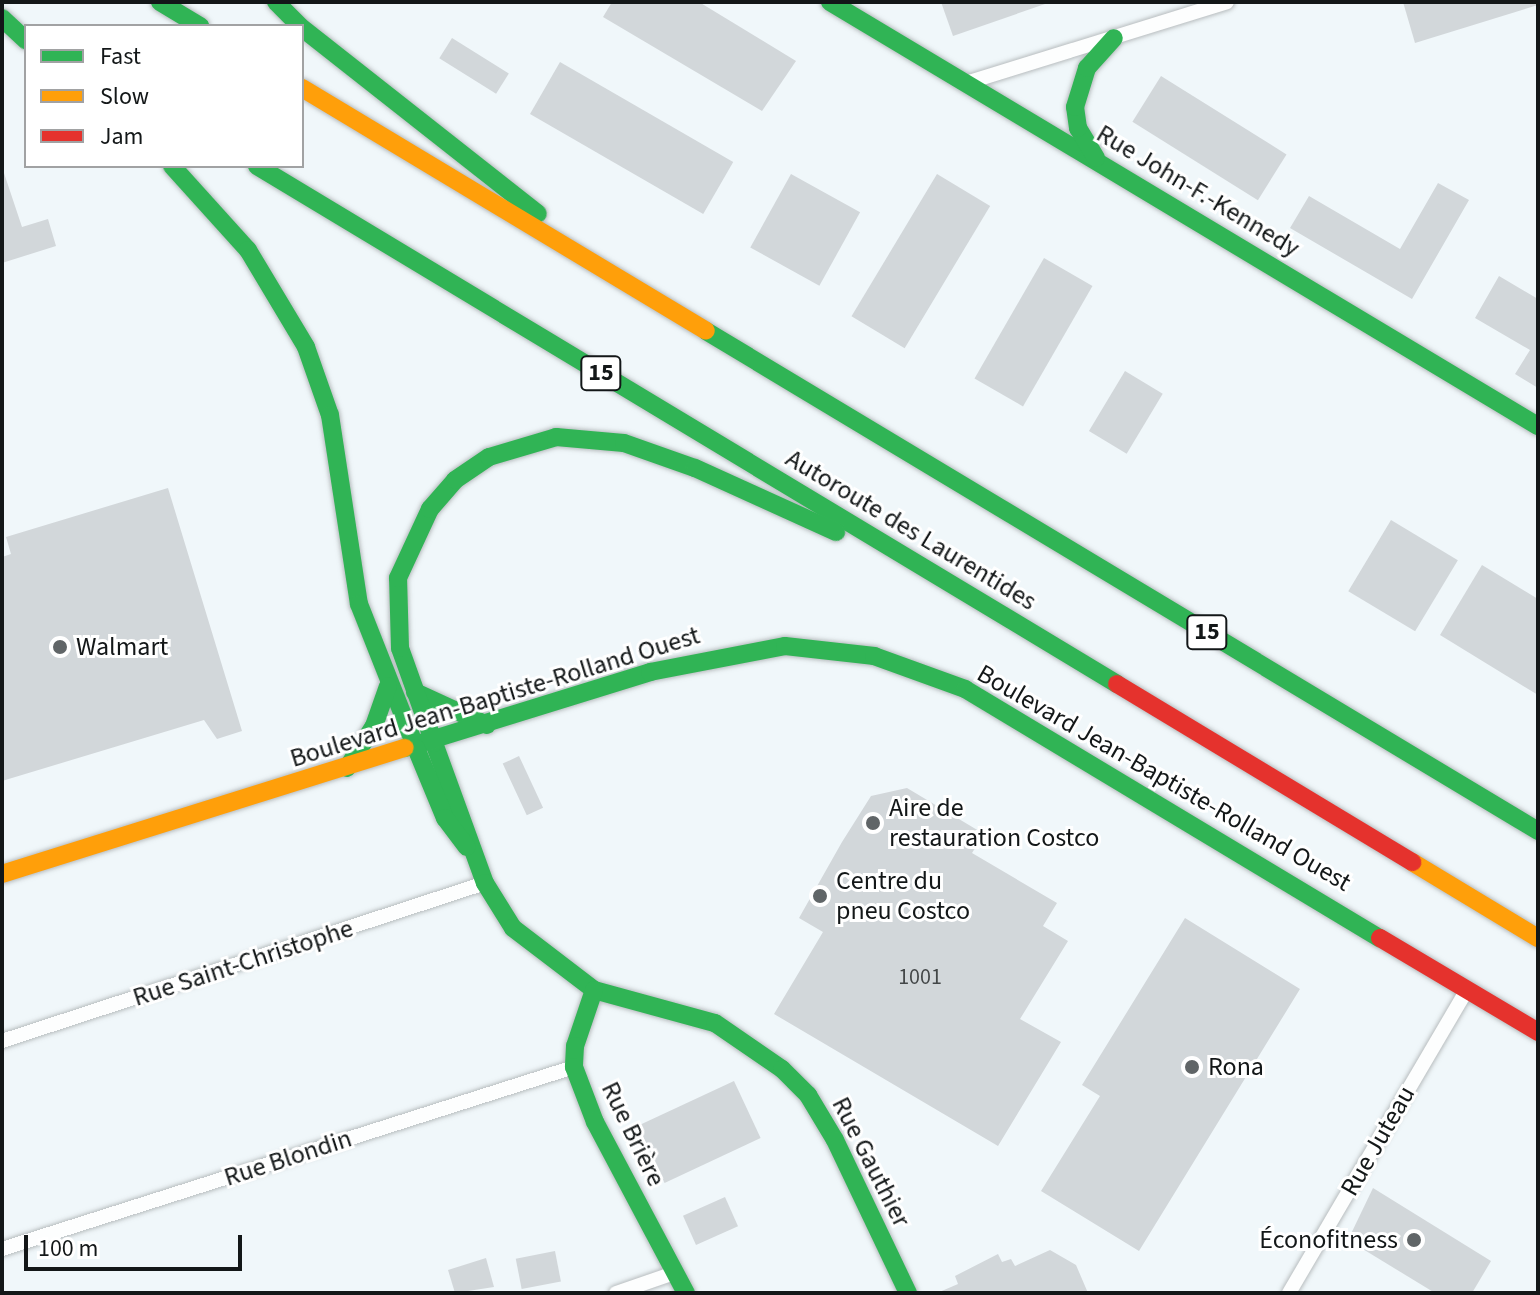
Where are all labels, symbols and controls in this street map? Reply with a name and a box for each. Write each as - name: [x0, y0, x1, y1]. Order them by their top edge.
- legend: [24, 24, 304, 168]
- text: Fast: [100, 39, 141, 74]
- text: Slow: [100, 79, 149, 114]
- street label: Rue John-F.-Kennedy: [1091, 118, 1305, 264]
- text: Jam: [100, 119, 144, 154]
- road number: 15: [579, 353, 623, 393]
- street label: Autoroute des Laurentides: [780, 443, 1042, 617]
- road number: 15: [1185, 612, 1229, 652]
- street label: Boulevard Jean-Baptiste-Rolland Ouest: [286, 620, 704, 774]
- place label: Walmart: [76, 631, 168, 663]
- marker: Walmart: [51, 638, 69, 656]
- street label: Boulevard Jean-Baptiste-Rolland Ouest: [971, 658, 1357, 898]
- place label: Aire de restauration Costco: [889, 792, 1099, 854]
- marker: Aire de restauration Costco: [864, 814, 882, 832]
- place label: Centre du pneu Costco: [836, 865, 970, 926]
- marker: Centre du pneu Costco: [811, 887, 829, 905]
- street label: Rue Saint-Christophe: [129, 913, 357, 1013]
- house number: 1001: [898, 965, 942, 991]
- place label: Rona: [1208, 1051, 1264, 1083]
- marker: Rona: [1183, 1058, 1201, 1076]
- street label: Rue Brière: [594, 1077, 672, 1191]
- street label: Rue Juteau: [1334, 1080, 1422, 1202]
- street label: Rue Gauthier: [825, 1092, 917, 1232]
- street label: Rue Blondin: [220, 1123, 356, 1193]
- scale bar: [28, 1219, 246, 1269]
- place label: Éconofitness: [1259, 1224, 1398, 1256]
- text: 100 m: [38, 1231, 98, 1266]
- marker: Éconofitness: [1405, 1231, 1423, 1249]

